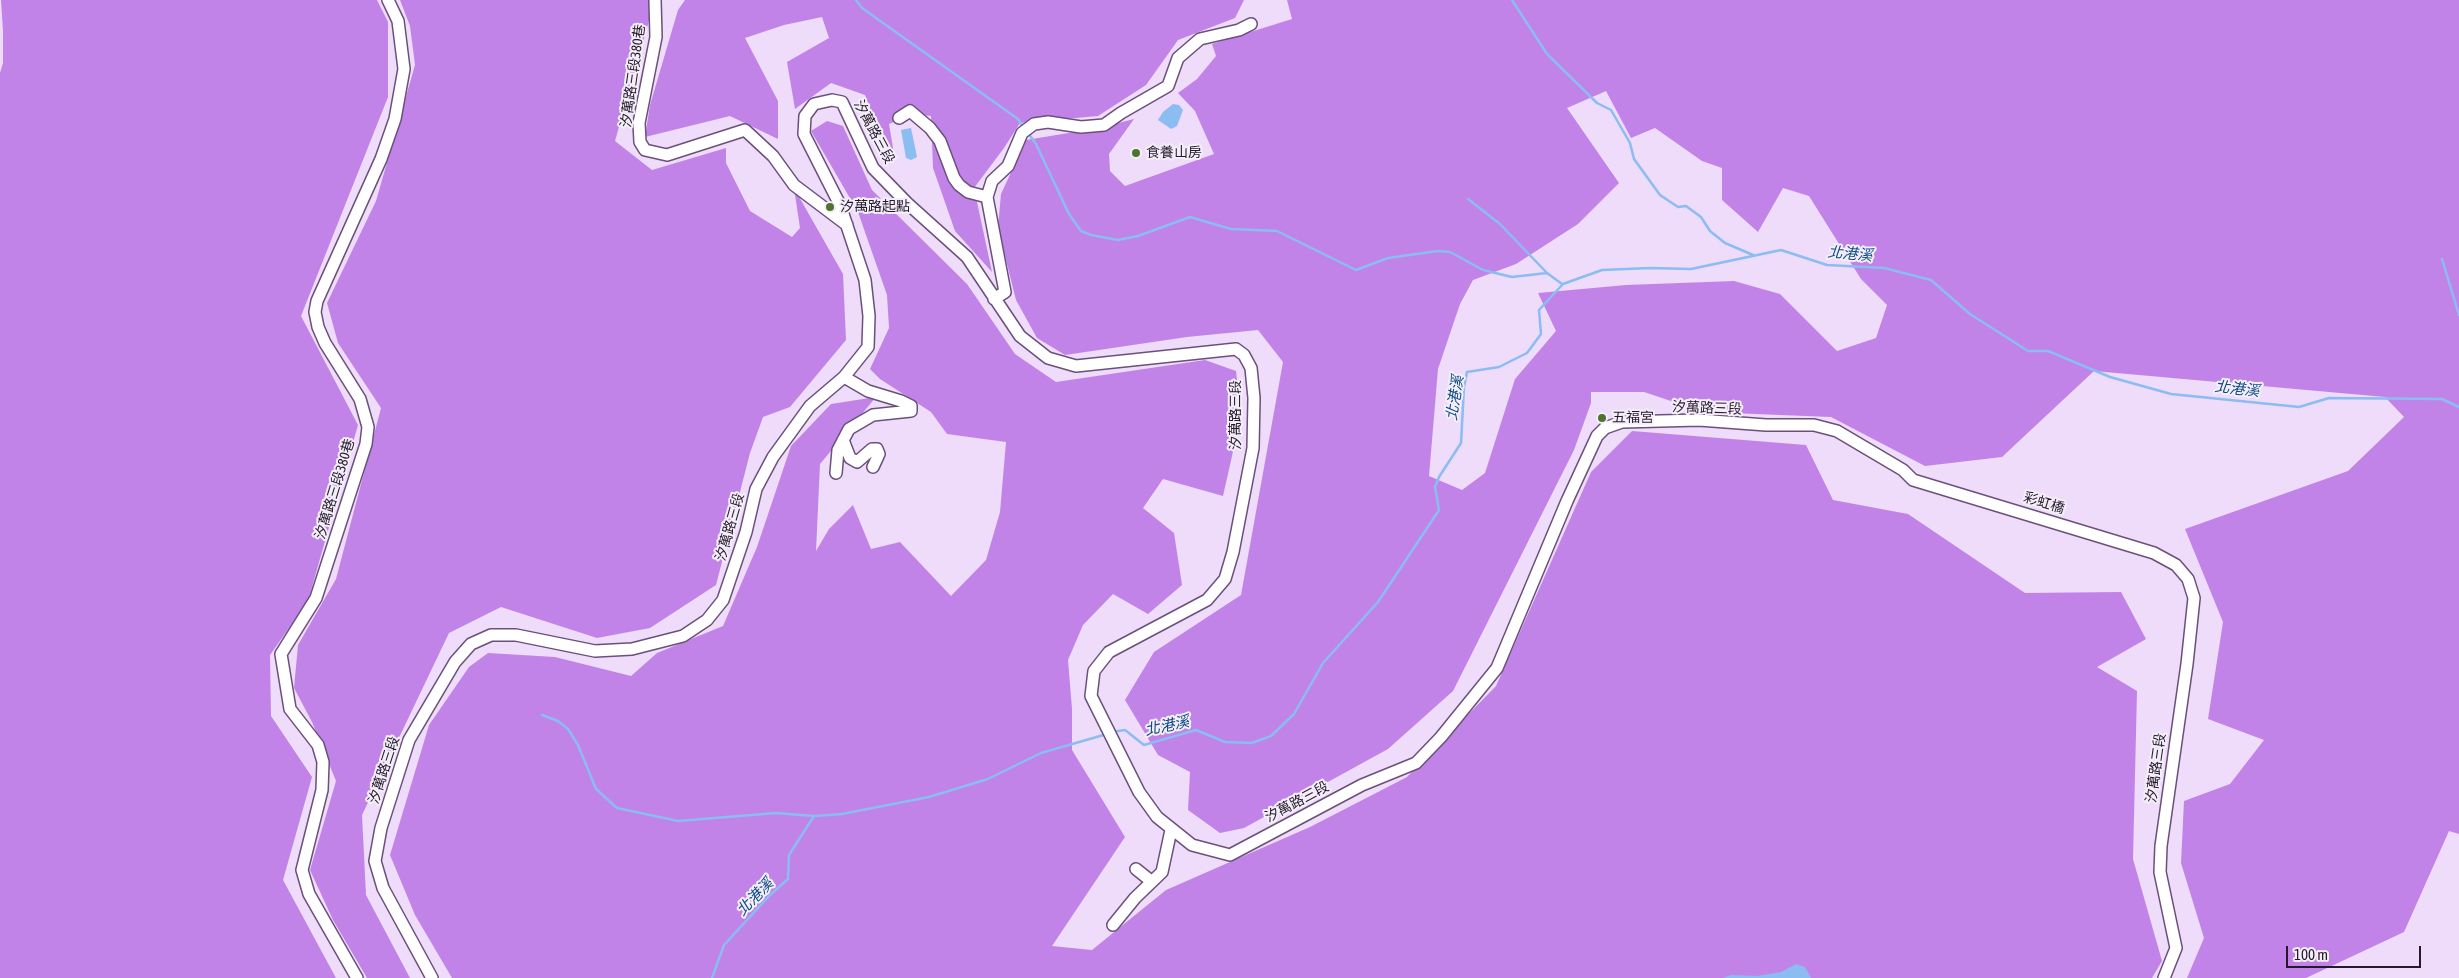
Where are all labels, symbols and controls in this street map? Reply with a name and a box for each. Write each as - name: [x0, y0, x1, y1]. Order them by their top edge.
- street label: 汐萬路三段380巷: [617, 23, 649, 129]
- street label: 汐萬路三段: [850, 97, 898, 167]
- place label: 食養山房: [1146, 145, 1202, 161]
- marker: 食養山房: [1130, 147, 1142, 159]
- place label: 汐萬路起點: [840, 199, 910, 215]
- marker: 汐萬路起點: [824, 201, 836, 213]
- water label: 北港溪: [1827, 243, 1873, 265]
- water label: 北港溪: [1443, 374, 1467, 422]
- water label: 北港溪: [2214, 378, 2260, 400]
- street label: 汐萬路三段: [1228, 380, 1244, 450]
- street label: 汐萬路三段: [1672, 398, 1742, 418]
- place label: 五福宮: [1612, 410, 1654, 426]
- marker: 五福宮: [1596, 412, 1608, 424]
- street label: 汐萬路三段380巷: [312, 437, 358, 541]
- street label: 彩虹橋: [2021, 489, 2067, 517]
- street label: 汐萬路三段: [712, 491, 748, 563]
- water label: 北港溪: [1143, 713, 1191, 739]
- street label: 汐萬路三段: [2143, 732, 2169, 804]
- street label: 汐萬路三段: [365, 734, 403, 806]
- street label: 汐萬路三段: [1262, 778, 1332, 826]
- water label: 北港溪: [733, 875, 777, 919]
- scale bar: [2289, 936, 2424, 968]
- text: 100 m: [2294, 946, 2328, 963]

